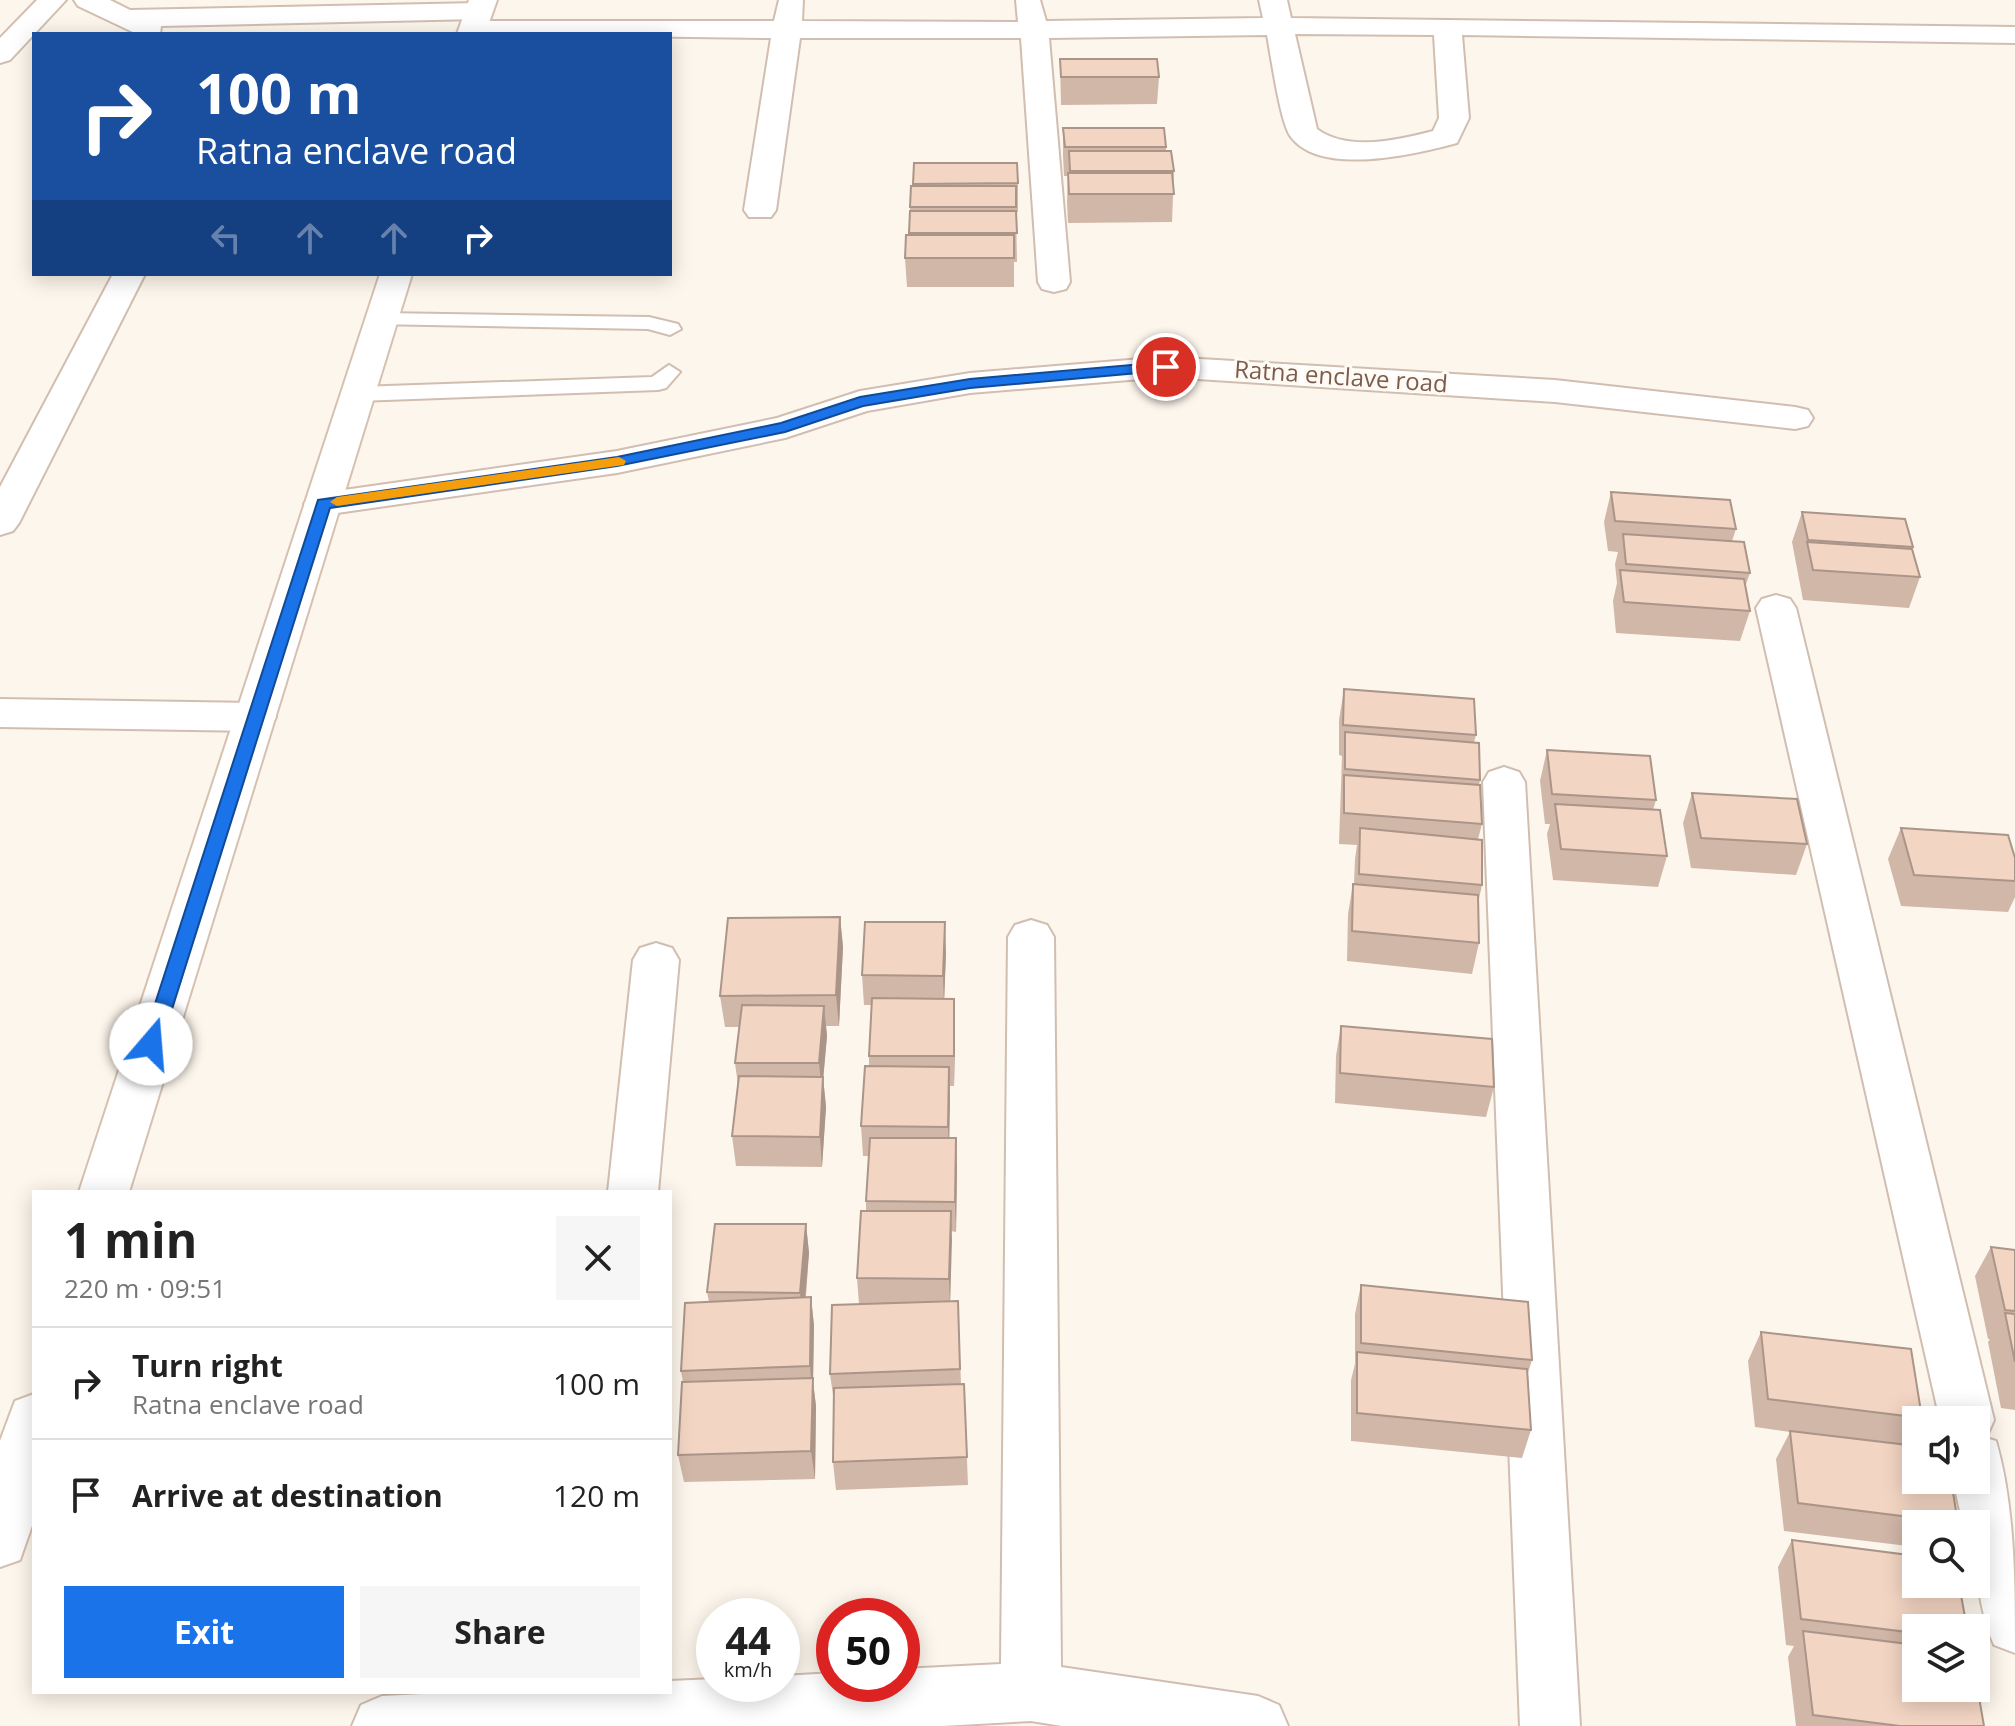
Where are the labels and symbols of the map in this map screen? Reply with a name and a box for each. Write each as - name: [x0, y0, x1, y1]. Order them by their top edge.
- pin: [1132, 333, 1200, 401]
- street label: Ratna enclave road: [1233, 352, 1449, 399]
- position arrow: [109, 1002, 193, 1086]
- speed limit sign: 50: [816, 1598, 920, 1702]

